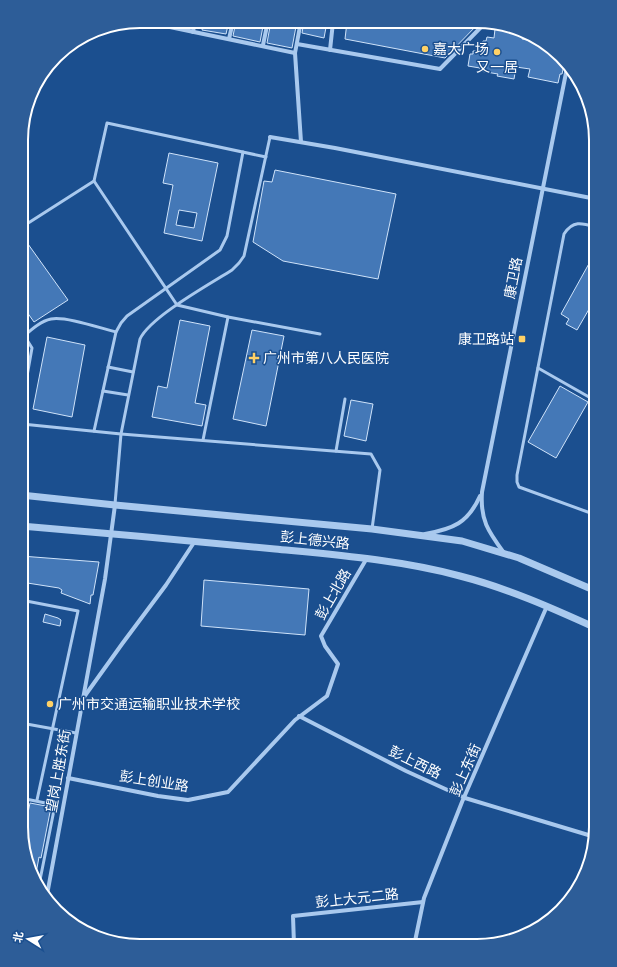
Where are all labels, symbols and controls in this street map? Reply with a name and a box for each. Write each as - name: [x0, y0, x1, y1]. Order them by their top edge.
- place label: 嘉大广场: [433, 40, 489, 59]
- marker: 嘉大广场: [420, 44, 430, 54]
- marker: 又一居: [492, 47, 502, 57]
- place label: 又一居: [476, 58, 518, 77]
- street label: 康卫路: [500, 256, 527, 301]
- place label: 康卫路站: [458, 330, 514, 349]
- marker: 康卫路站: [517, 334, 527, 344]
- place label: 广州市第八人民医院: [263, 349, 389, 368]
- marker: 广州市第八人民医院: [248, 352, 260, 364]
- street label: 彭上德兴路: [279, 527, 351, 554]
- street label: 彭上北路: [311, 565, 356, 623]
- place label: 广州市交通运输职业技术学校: [58, 695, 240, 714]
- marker: 广州市交通运输职业技术学校: [45, 699, 55, 709]
- street label: 望岗上胜东街: [42, 728, 75, 814]
- street label: 彭上东街: [445, 741, 486, 800]
- street label: 彭上西路: [385, 742, 444, 783]
- street label: 彭上创业路: [118, 767, 190, 796]
- street label: 彭上大元二路: [314, 885, 400, 912]
- north arrow: [8, 919, 48, 959]
- text: 北: [10, 930, 27, 944]

